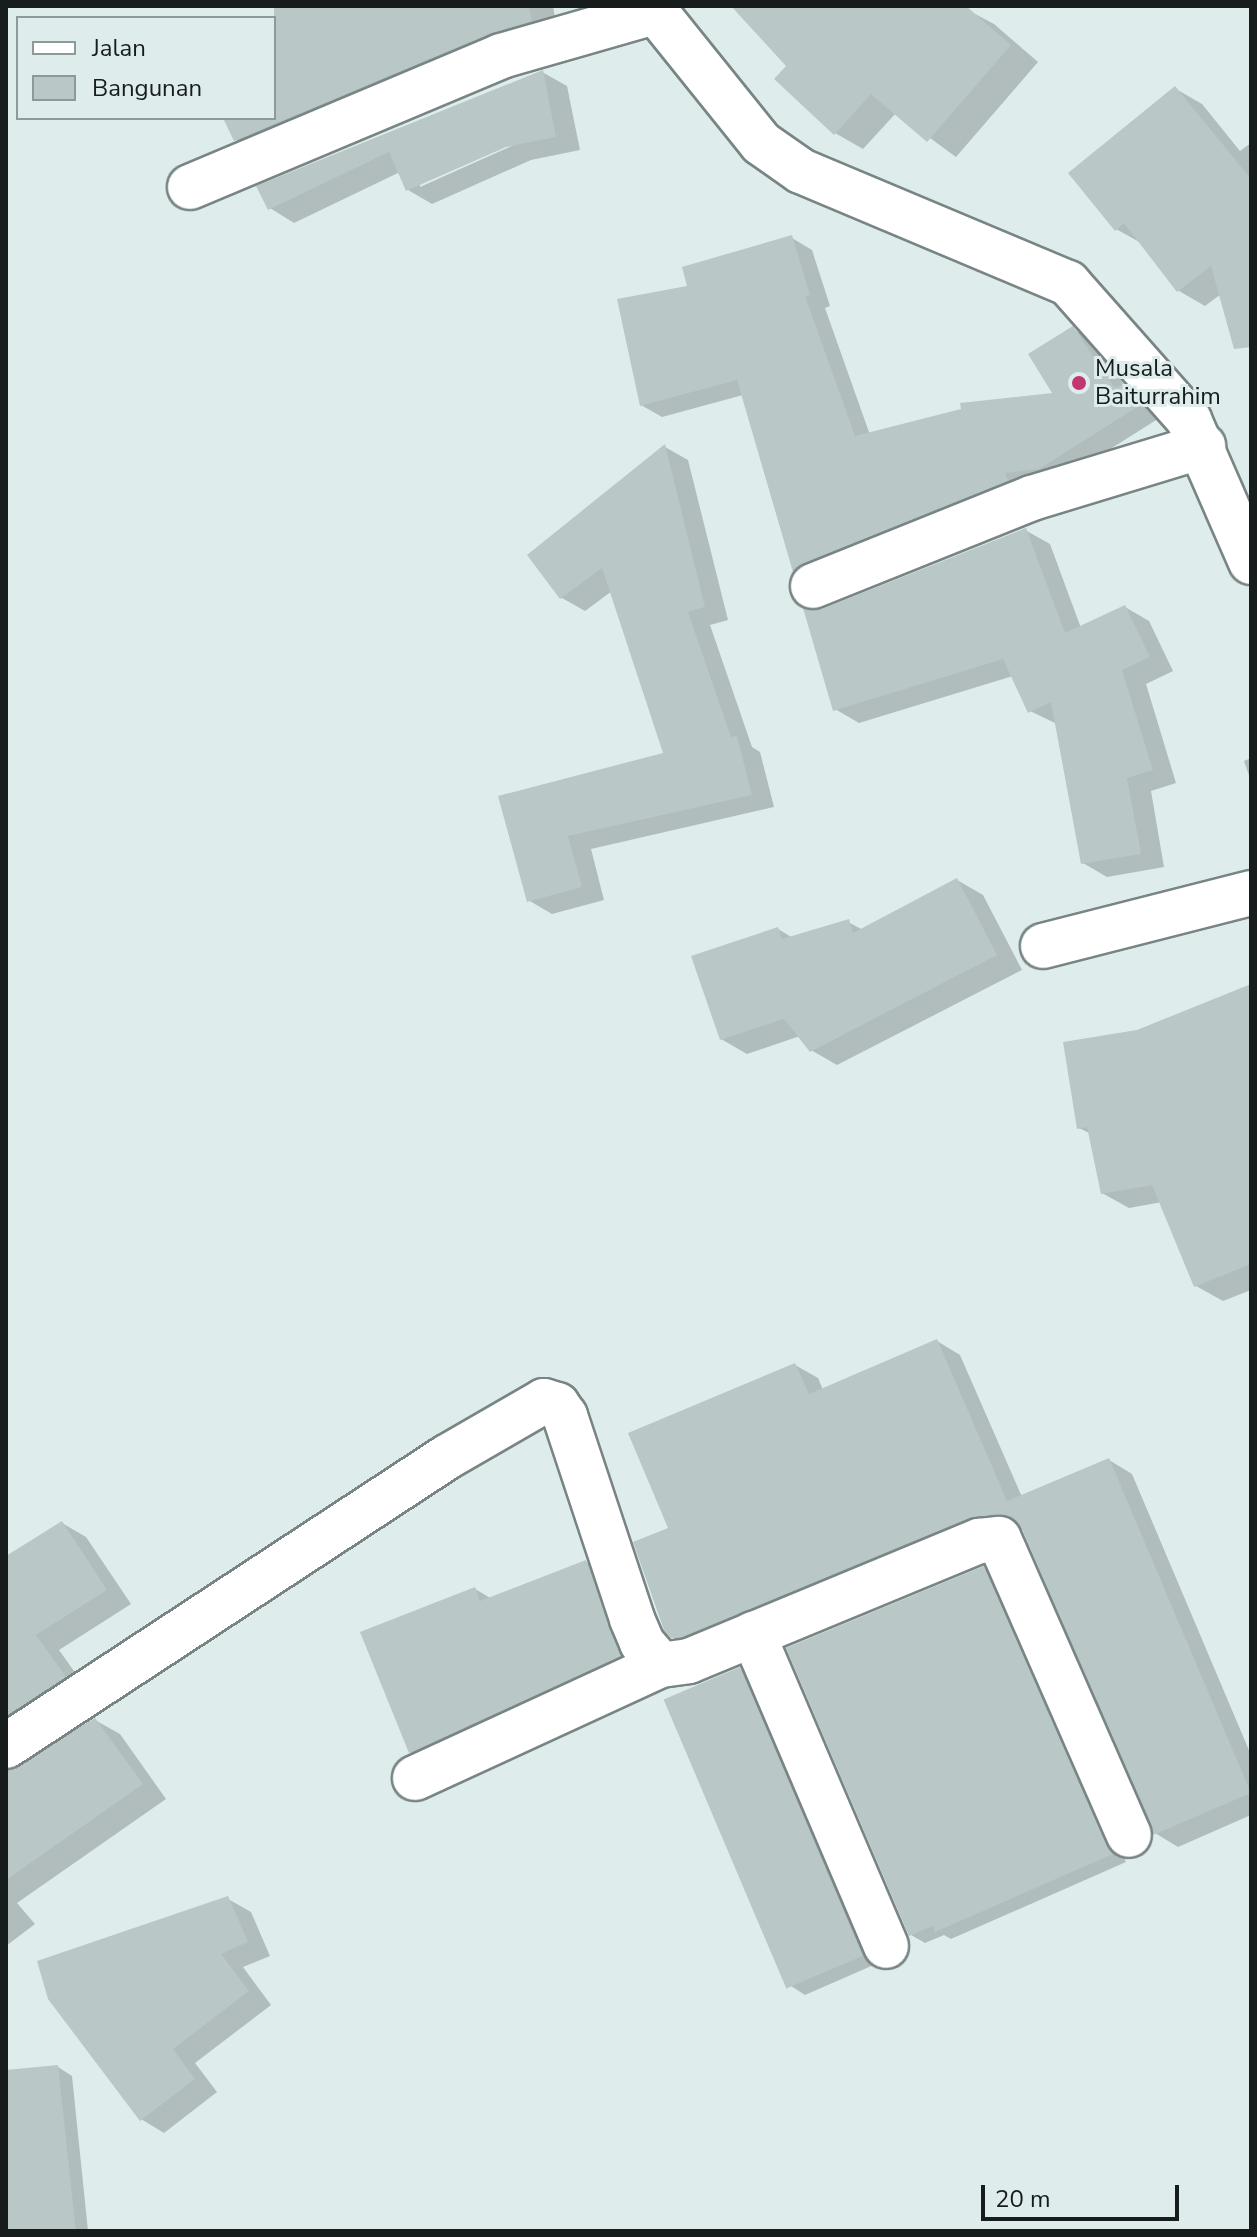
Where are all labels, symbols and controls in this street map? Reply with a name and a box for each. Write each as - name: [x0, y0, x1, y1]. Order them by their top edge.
- legend: [16, 16, 276, 120]
- text: Jalan: [92, 32, 146, 64]
- text: Bangunan: [92, 72, 202, 104]
- place label: Musala Baiturrahim: [1095, 355, 1221, 411]
- marker: Musala Baiturrahim: [1070, 374, 1088, 392]
- scale bar: [985, 2169, 1183, 2219]
- text: 20 m: [995, 2183, 1051, 2215]

